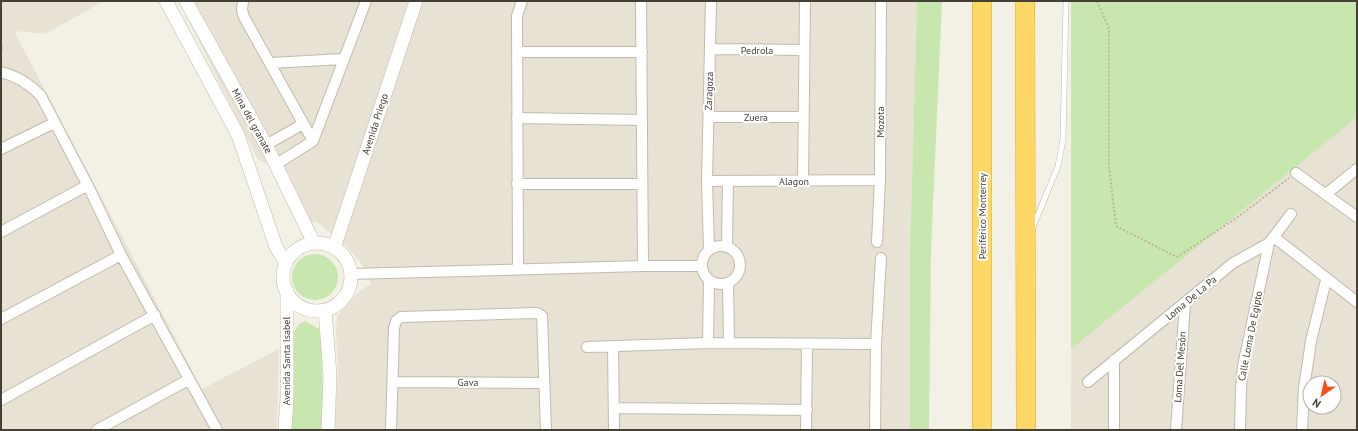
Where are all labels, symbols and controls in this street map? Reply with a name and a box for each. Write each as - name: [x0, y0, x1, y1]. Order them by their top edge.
- street label: Pedrola: [741, 44, 773, 57]
- street label: Zaragoza: [702, 71, 716, 110]
- street label: Mina del granate: [229, 86, 275, 156]
- street label: Avenida Priego: [359, 92, 391, 156]
- street label: Mozota: [874, 106, 887, 138]
- street label: Zuera: [744, 111, 768, 124]
- street label: Periférico Monterrey: [976, 172, 989, 259]
- street label: Alagon: [779, 175, 809, 188]
- street label: Loma De La Pa: [1163, 273, 1219, 323]
- street label: Calle Loma De Egipto: [1235, 290, 1265, 382]
- street label: Avenida Santa Isabel: [280, 317, 293, 405]
- street label: Loma Del Mesón: [1171, 331, 1189, 403]
- north arrow: [1302, 375, 1342, 415]
- street label: Gava: [458, 376, 478, 389]
- text: N: [1309, 395, 1323, 411]

